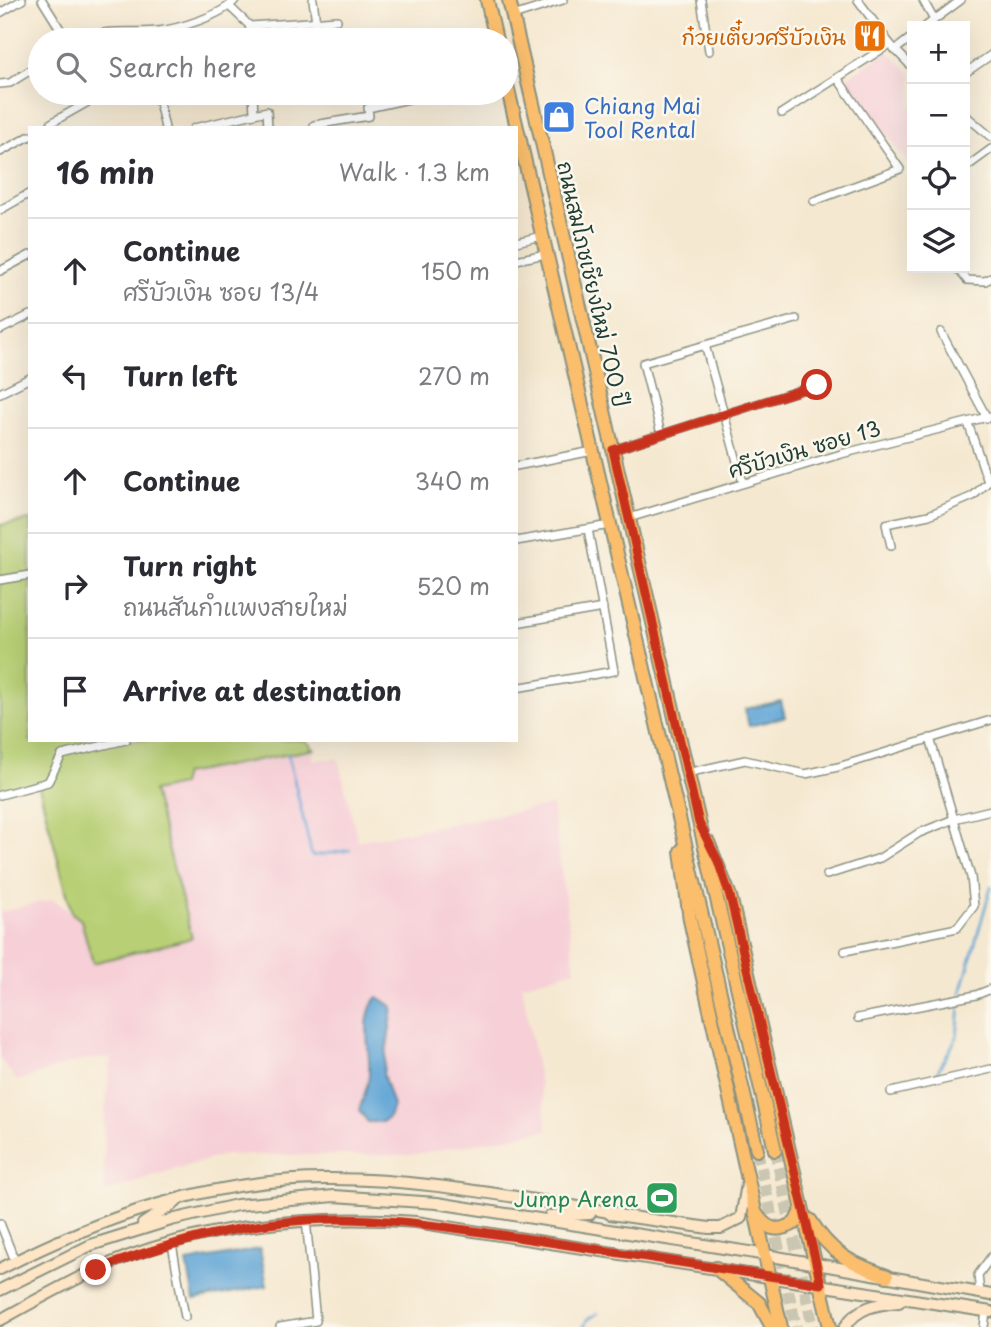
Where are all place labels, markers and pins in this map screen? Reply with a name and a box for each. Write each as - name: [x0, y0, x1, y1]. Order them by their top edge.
- restaurant icon: ก๋วยเตี๋ยวศรีบัวเงิน: [851, 17, 889, 55]
- place label: ก๋วยเตี๋ยวศรีบัวเงิน: [681, 19, 846, 52]
- place label: Chiang Mai Tool Rental: [584, 89, 701, 145]
- shop icon: Chiang Mai Tool Rental: [540, 98, 578, 136]
- sports icon: Jump Arena: [643, 1179, 681, 1217]
- place label: Jump Arena: [514, 1182, 639, 1214]

